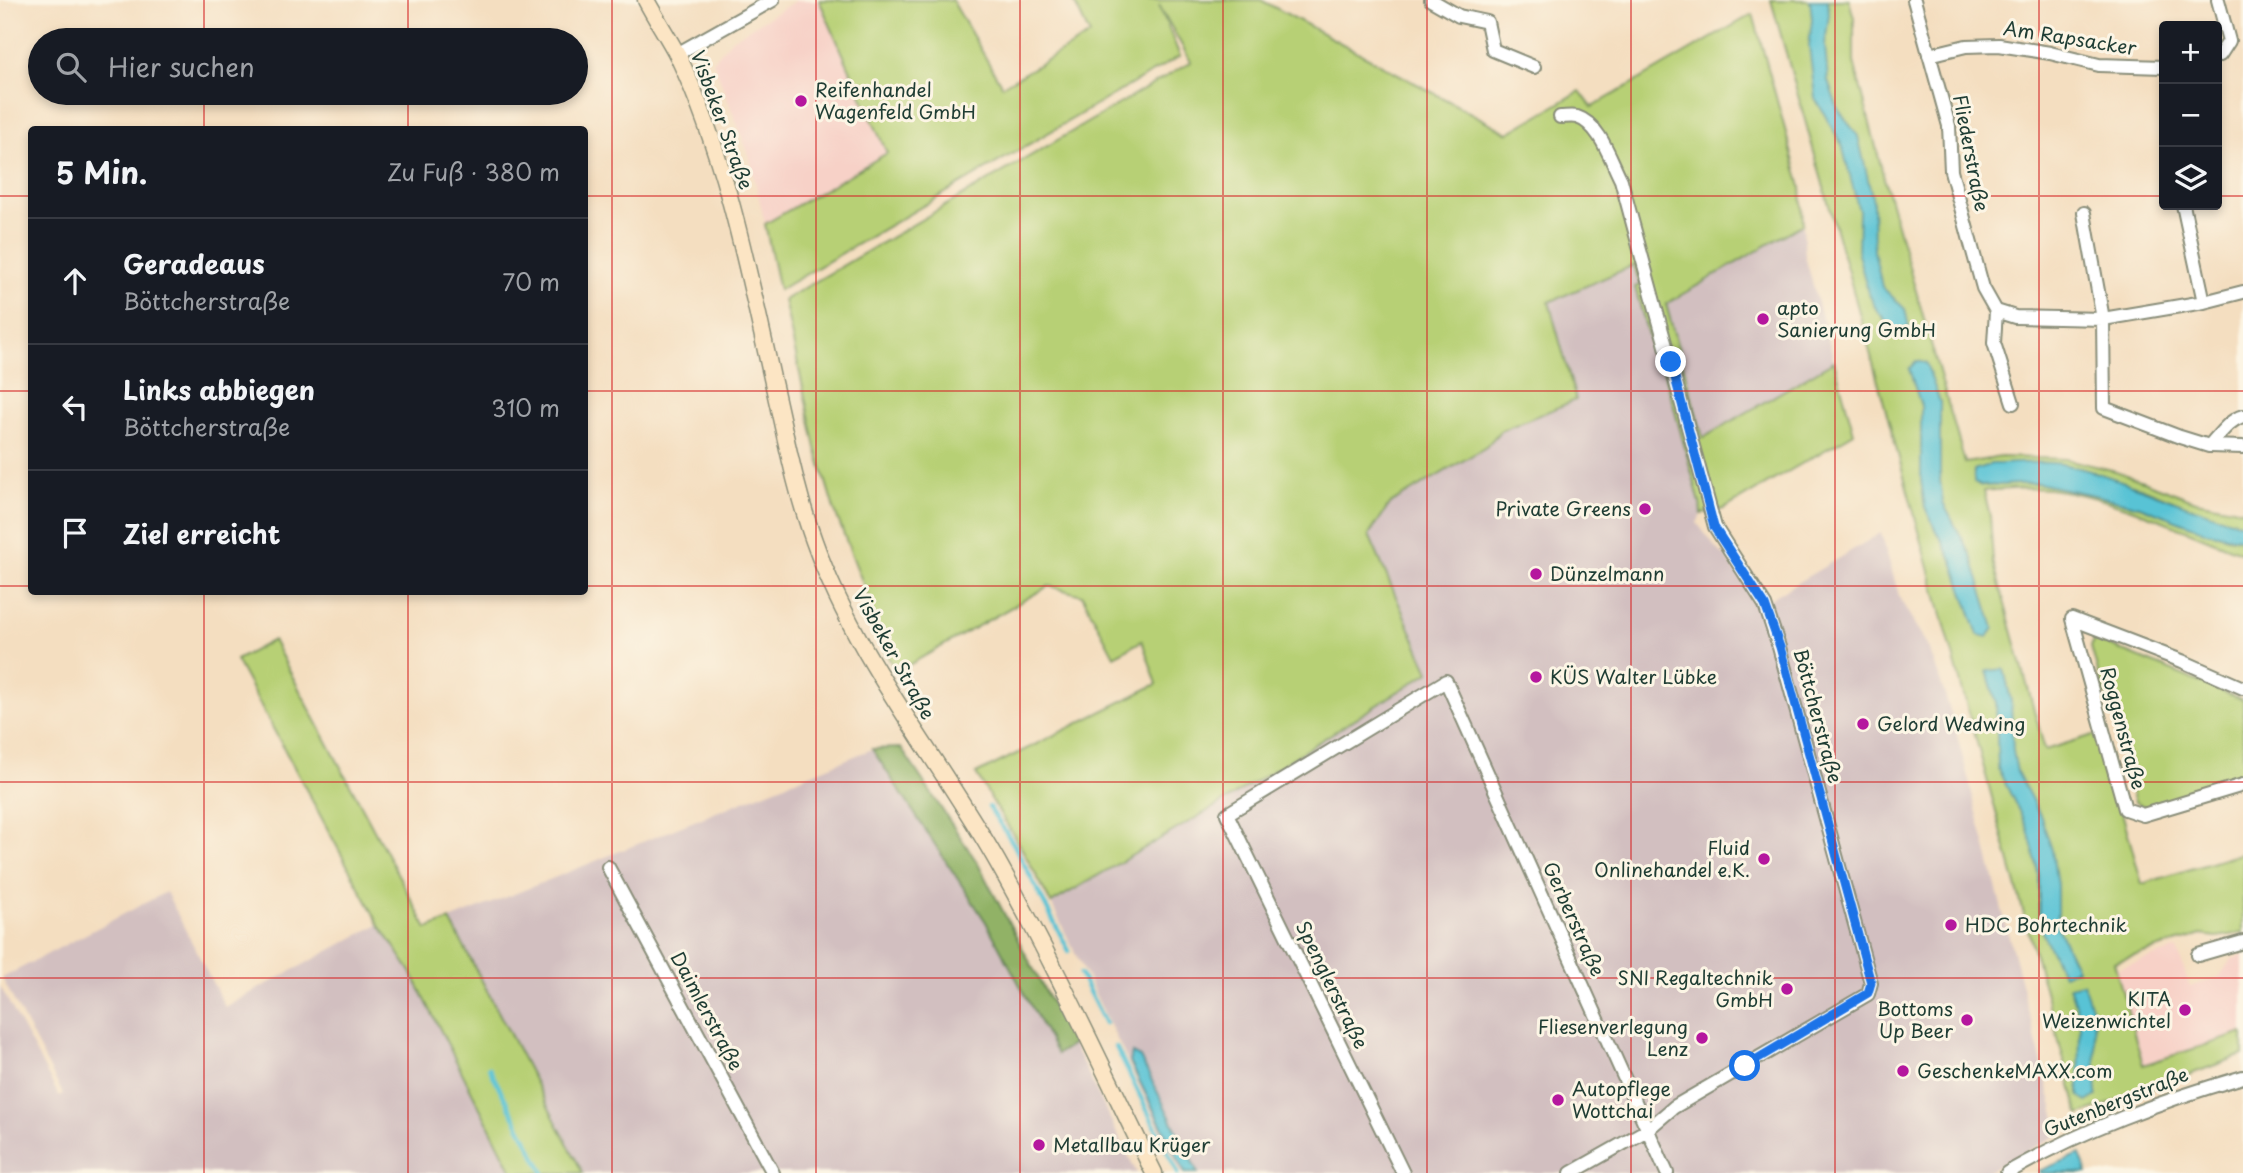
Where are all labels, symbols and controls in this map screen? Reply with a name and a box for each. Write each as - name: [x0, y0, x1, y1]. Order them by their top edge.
- street label: Am Rapsacker: [2002, 13, 2139, 61]
- map controls: [2159, 21, 2222, 210]
- button: +: [2159, 21, 2222, 84]
- search box: [28, 28, 588, 105]
- street label: Visbeker Straße: [685, 46, 761, 193]
- text: Hier suchen: [108, 47, 255, 86]
- icon: search: [52, 48, 90, 86]
- place label: Reifenhandel Wagenfeld GmbH: [815, 75, 976, 125]
- button: −: [2159, 84, 2222, 147]
- street label: Fliederstraße: [1947, 92, 1997, 214]
- marker: Reifenhandel Wagenfeld GmbH: [793, 93, 809, 109]
- button: layers: [2159, 147, 2222, 210]
- text: 5 Min.: [56, 149, 147, 194]
- text: Zu Fuß · 380 m: [387, 154, 560, 189]
- text: Geradeaus: [123, 244, 265, 283]
- icon: ahead: [56, 262, 94, 300]
- text: 70 m: [502, 264, 560, 299]
- text: Böttcherstraße: [123, 283, 290, 318]
- place label: apto Sanierung GmbH: [1777, 293, 1936, 343]
- marker: apto Sanierung GmbH: [1755, 311, 1771, 327]
- route end: [1655, 346, 1686, 377]
- text: Links abbiegen: [123, 370, 315, 409]
- icon: left: [56, 388, 94, 426]
- text: 310 m: [491, 390, 560, 425]
- text: Böttcherstraße: [123, 409, 290, 444]
- place label: Private Greens: [1495, 494, 1631, 522]
- marker: Private Greens: [1637, 501, 1653, 517]
- icon: arrive: [56, 514, 94, 552]
- text: Ziel erreicht: [123, 514, 281, 553]
- place label: Dünzelmann: [1550, 559, 1664, 587]
- marker: Dünzelmann: [1528, 566, 1544, 582]
- street label: Visbeker Straße: [847, 583, 943, 724]
- street label: Böttcherstraße: [1788, 645, 1850, 786]
- place label: KÜS Walter Lübke: [1550, 662, 1717, 690]
- street label: Roggenstraße: [2094, 663, 2154, 792]
- marker: KÜS Walter Lübke: [1528, 669, 1544, 685]
- place label: Gelord Wedwing: [1877, 709, 2025, 737]
- marker: Gelord Wedwing: [1855, 716, 1871, 732]
- place label: Fluid Onlinehandel e.K.: [1594, 833, 1750, 883]
- marker: Fluid Onlinehandel e.K.: [1756, 851, 1772, 867]
- street label: Gerberstraße: [1537, 857, 1613, 980]
- place label: HDC Bohrtechnik: [1965, 910, 2128, 938]
- street label: Spenglerstraße: [1290, 916, 1376, 1053]
- marker: HDC Bohrtechnik: [1943, 917, 1959, 933]
- street label: Daimlerstraße: [665, 946, 751, 1075]
- place label: SNI Regaltechnik GmbH: [1617, 963, 1773, 1013]
- marker: SNI Regaltechnik GmbH: [1779, 981, 1795, 997]
- place label: KITA Weizenwichtel: [2042, 984, 2171, 1034]
- place label: Bottoms Up Beer: [1877, 994, 1953, 1044]
- marker: KITA Weizenwichtel: [2177, 1002, 2193, 1018]
- place label: Fliesenverlegung Lenz: [1538, 1012, 1688, 1062]
- marker: Bottoms Up Beer: [1959, 1012, 1975, 1028]
- marker: Fliesenverlegung Lenz: [1694, 1030, 1710, 1046]
- route start: [1729, 1050, 1760, 1081]
- place label: GeschenkeMAXX.com: [1917, 1056, 2113, 1084]
- street label: Gutenbergstraße: [2039, 1059, 2192, 1143]
- marker: GeschenkeMAXX.com: [1895, 1063, 1911, 1079]
- place label: Autopflege Wottchai: [1572, 1074, 1671, 1124]
- marker: Autopflege Wottchai: [1550, 1092, 1566, 1108]
- place label: Metallbau Krüger: [1053, 1130, 1211, 1158]
- marker: Metallbau Krüger: [1031, 1137, 1047, 1153]

